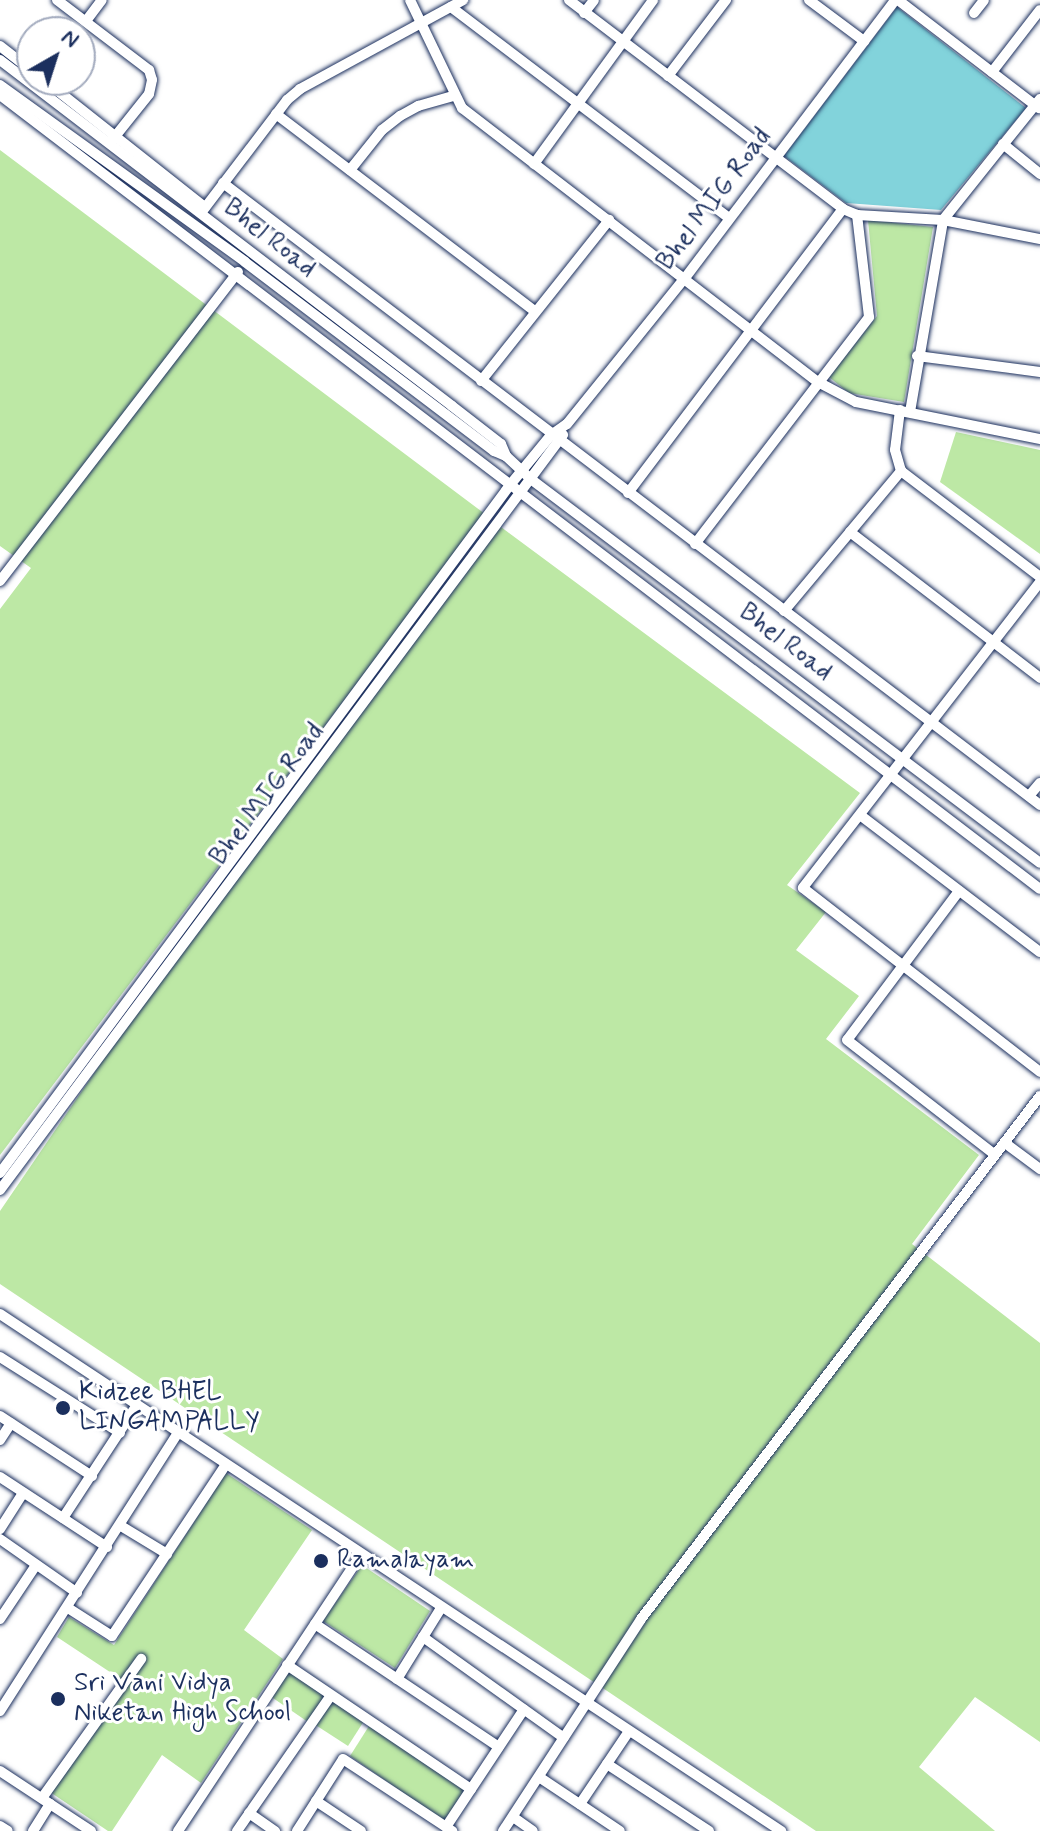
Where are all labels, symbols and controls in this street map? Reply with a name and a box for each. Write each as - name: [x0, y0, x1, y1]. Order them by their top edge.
- north arrow: [16, 16, 96, 96]
- text: N: [55, 23, 84, 54]
- street label: Bhel MIG Road: [652, 124, 778, 276]
- street label: Bhel Road: [217, 194, 321, 284]
- street label: Bhel Road: [733, 598, 837, 688]
- street label: Bhel MIG Road: [205, 719, 331, 871]
- place label: Kidzee BHEL LINGAMPALLY: [79, 1377, 260, 1438]
- marker: Kidzee BHEL LINGAMPALLY: [54, 1399, 72, 1417]
- place label: Ramalayam: [337, 1545, 474, 1577]
- marker: Ramalayam: [312, 1552, 330, 1570]
- place label: Sri Vani Vidya Niketan High School: [74, 1668, 292, 1730]
- marker: Sri Vani Vidya Niketan High School: [49, 1690, 67, 1708]

